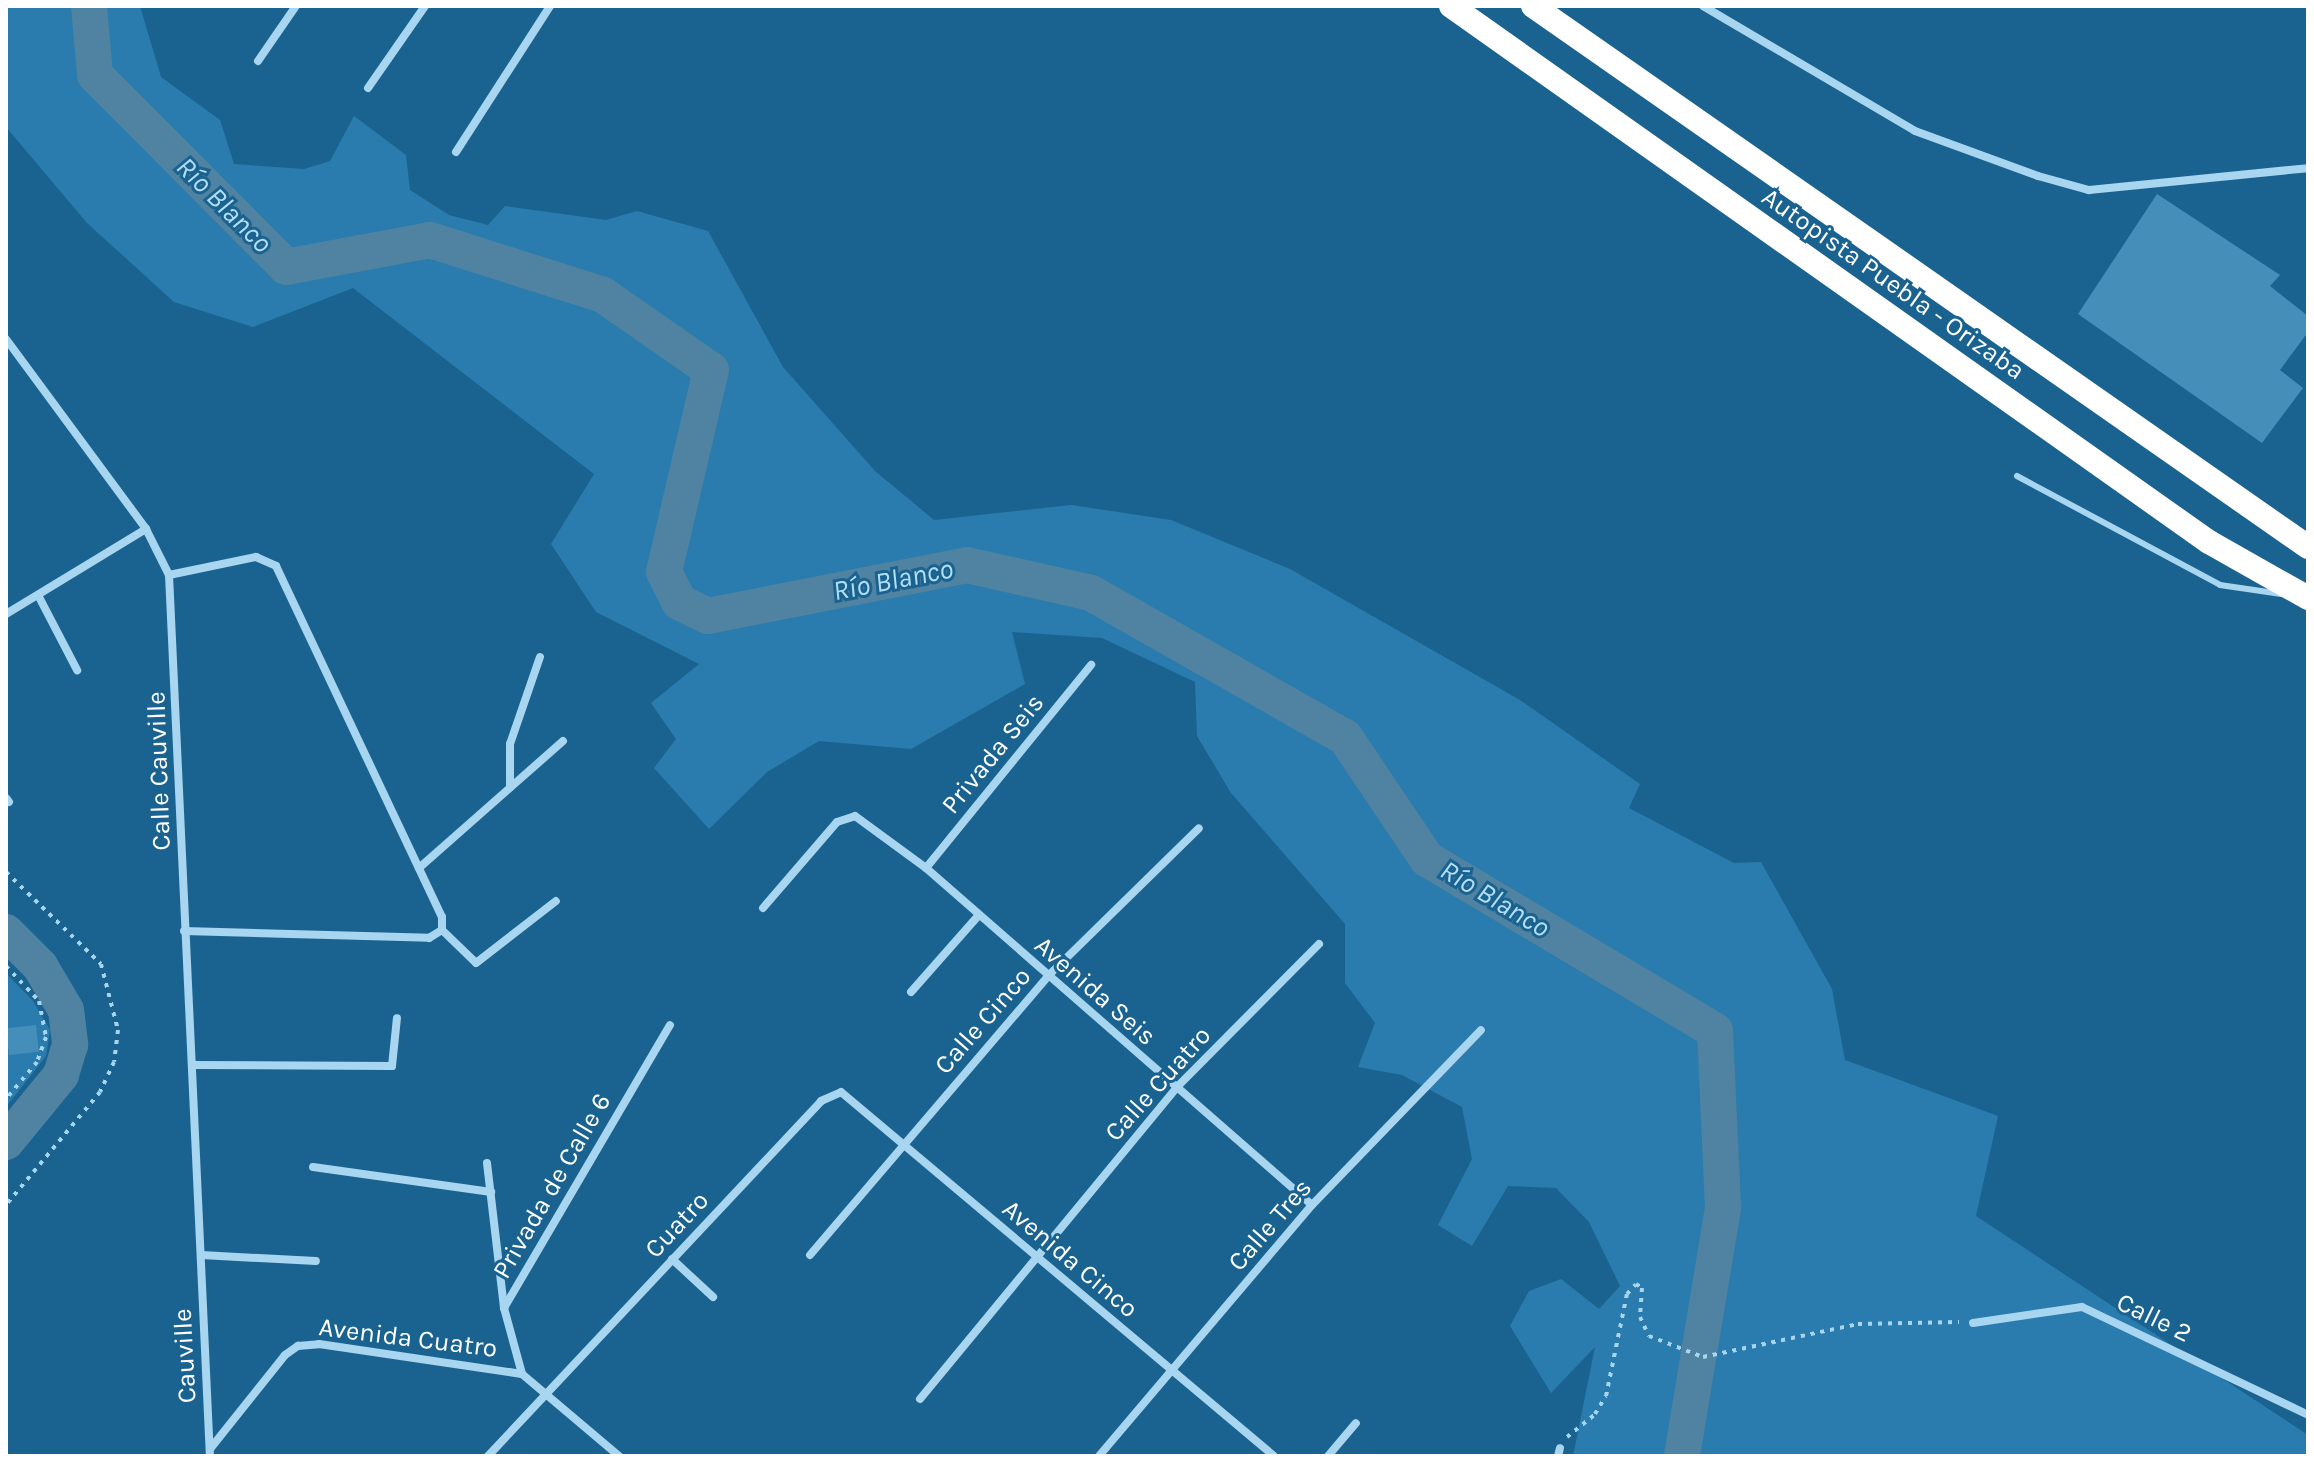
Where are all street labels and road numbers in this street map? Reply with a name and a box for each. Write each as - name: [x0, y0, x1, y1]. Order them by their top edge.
- street label: Autopista Puebla - Orizaba: [1756, 181, 2030, 387]
- street label: Privada Seis: [935, 688, 1051, 820]
- street label: Calle Cauville: [141, 691, 177, 851]
- street label: Avenida Seis: [1028, 930, 1162, 1052]
- street label: Calle Cinco: [928, 961, 1038, 1081]
- street label: Calle Cuatro: [1098, 1020, 1218, 1148]
- street label: Privada de Calle 6: [486, 1088, 618, 1284]
- street label: Calle Tres: [1222, 1173, 1318, 1277]
- street label: Cuatro: [639, 1185, 715, 1265]
- street label: Avenida Cinco: [996, 1193, 1144, 1325]
- street label: Calle 2: [2111, 1287, 2197, 1349]
- street label: Cauville: [167, 1308, 203, 1404]
- street label: Avenida Cuatro: [317, 1312, 499, 1364]

